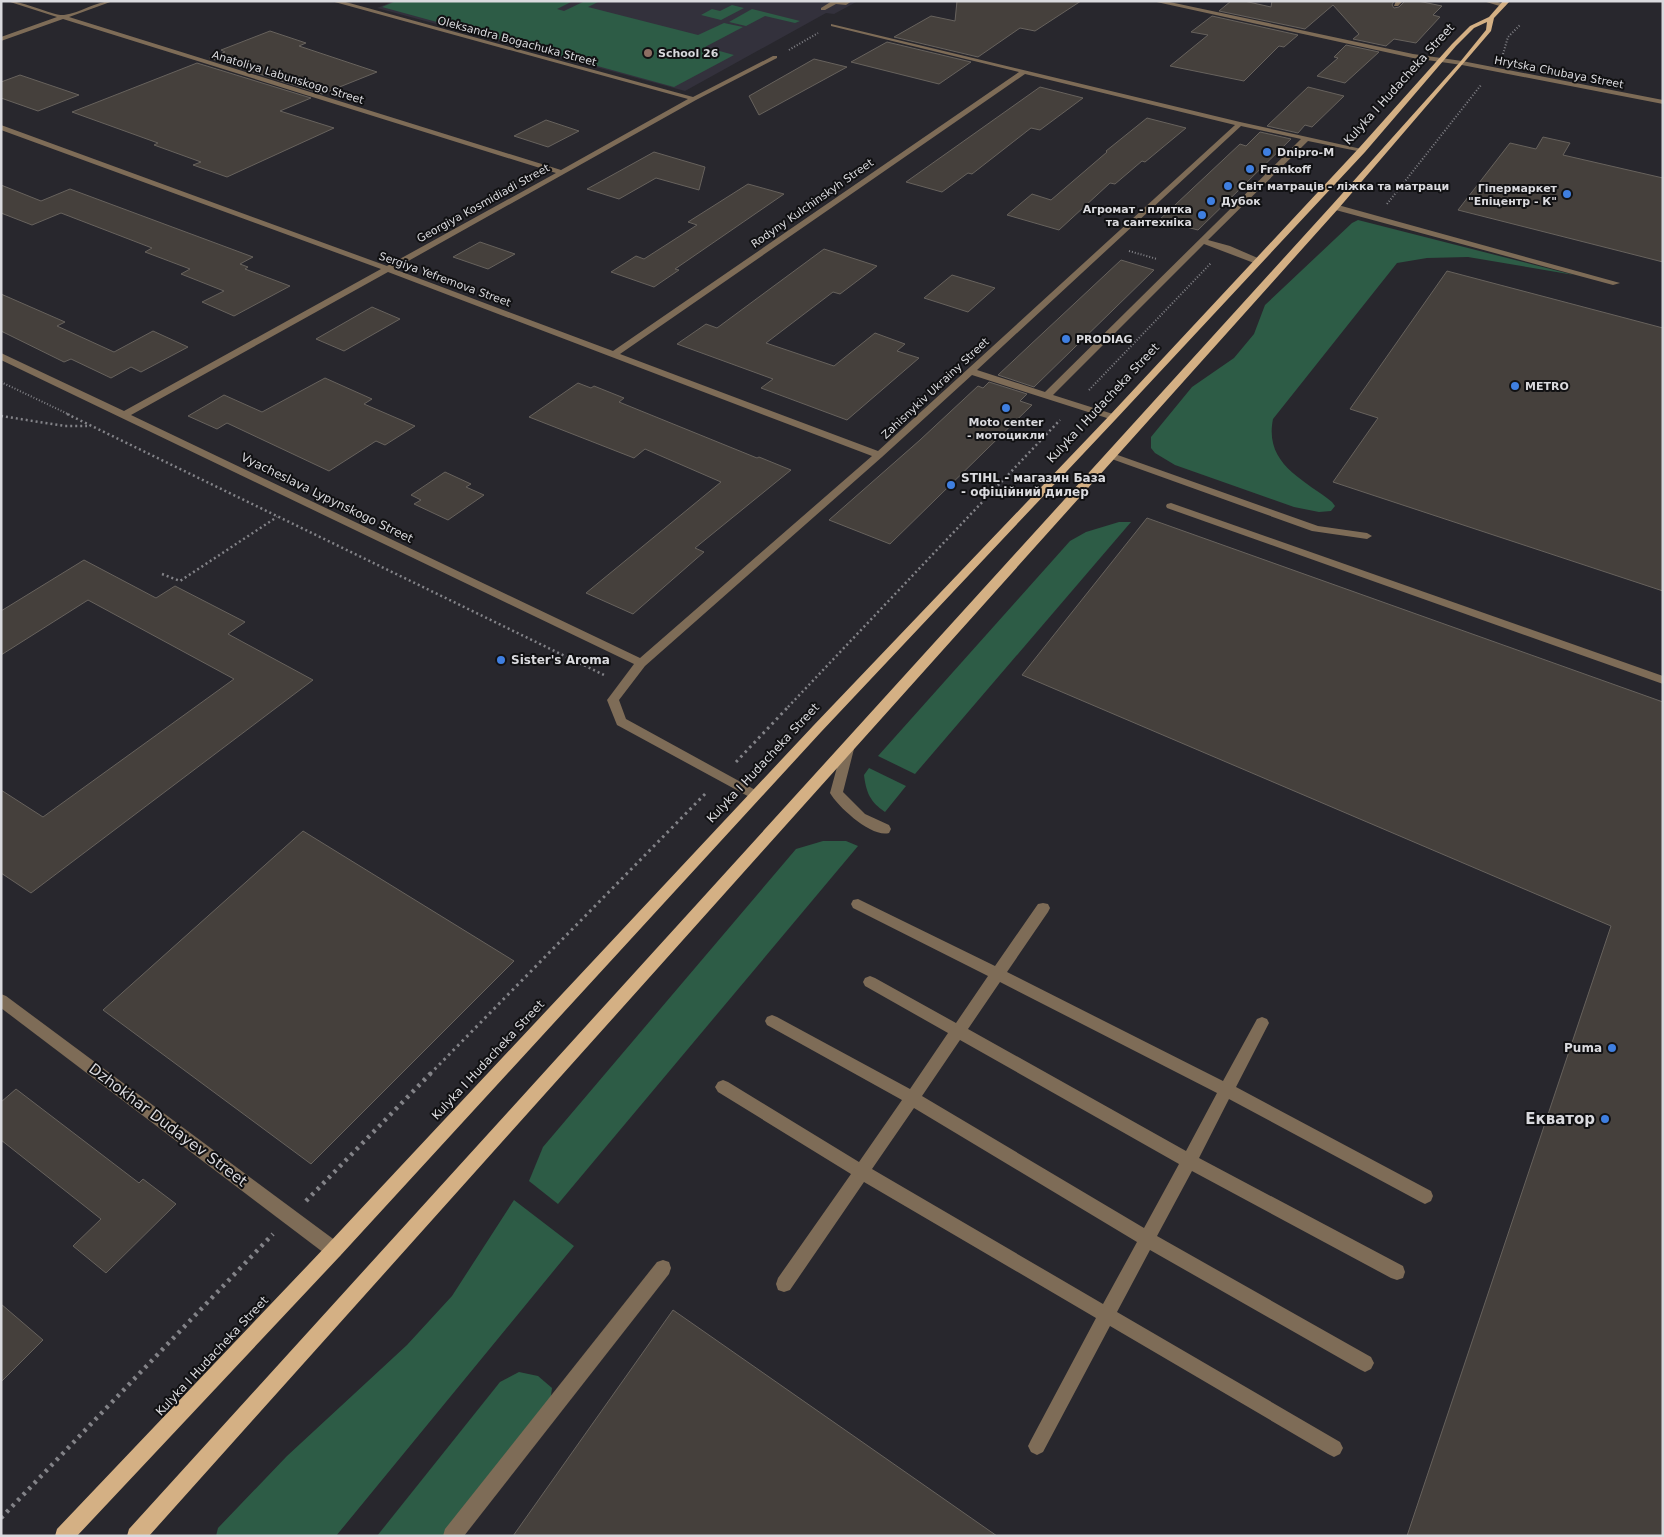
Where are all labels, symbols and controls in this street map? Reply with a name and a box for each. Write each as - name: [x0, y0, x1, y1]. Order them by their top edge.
- street label: Oleksandra Bogachuka Street: [436, 14, 598, 69]
- street label: Kulyka I Hudacheka Street: [1341, 20, 1457, 147]
- marker: School 26: [642, 47, 654, 59]
- place label: School 26: [658, 47, 719, 60]
- street label: Anatoliya Labunskogo Street: [210, 48, 366, 107]
- street label: Hrytska Chubaya Street: [1493, 54, 1625, 92]
- marker: Dnipro-M: [1261, 146, 1273, 158]
- place label: Dnipro-M: [1277, 146, 1334, 159]
- street label: Rodyny Kulchinskyh Street: [749, 156, 876, 251]
- street label: Georgiya Kosmidiadi Street: [415, 161, 552, 245]
- marker: Frankoff: [1244, 163, 1256, 175]
- place label: Frankoff: [1260, 163, 1311, 176]
- marker: Світ матраців - ліжка та матраци: [1222, 180, 1234, 192]
- place label: Світ матраців - ліжка та матраци: [1238, 180, 1449, 193]
- place label: Гіпермаркет "Епіцентр - К": [1468, 182, 1558, 208]
- marker: Гіпермаркет "Епіцентр - К": [1561, 188, 1573, 200]
- marker: Дубок: [1205, 195, 1217, 207]
- place label: Дубок: [1221, 195, 1261, 208]
- place label: Агромат - плитка та сантехніка: [1083, 203, 1192, 229]
- marker: Агромат - плитка та сантехніка: [1196, 209, 1208, 221]
- street label: Sergiya Yefremova Street: [377, 250, 513, 310]
- marker: PRODIAG: [1060, 333, 1072, 345]
- place label: PRODIAG: [1076, 333, 1133, 346]
- street label: Zahisnykiv Ukrainy Street: [879, 335, 992, 442]
- street label: Kulyka I Hudacheka Street: [1044, 340, 1162, 466]
- marker: METRO: [1509, 380, 1521, 392]
- place label: METRO: [1525, 380, 1569, 393]
- marker: Moto center - мотоцикли: [1000, 402, 1012, 414]
- place label: Moto center - мотоцикли: [967, 416, 1045, 442]
- street label: Vyacheslava Lypynskogo Street: [239, 450, 415, 546]
- place label: STIHL - магазин База - офіційний дилер: [961, 471, 1106, 499]
- marker: STIHL - магазин База - офіційний дилер: [945, 479, 957, 491]
- place label: Sister's Aroma: [511, 653, 610, 667]
- marker: Sister's Aroma: [495, 654, 507, 666]
- street label: Kulyka I Hudacheka Street: [704, 700, 822, 826]
- street label: Kulyka I Hudacheka Street: [429, 997, 547, 1123]
- place label: Puma: [1564, 1041, 1602, 1055]
- marker: Puma: [1606, 1042, 1618, 1054]
- street label: Dzhokhar Dudayev Street: [85, 1060, 251, 1190]
- place label: Екватор: [1525, 1110, 1595, 1128]
- marker: Екватор: [1599, 1113, 1611, 1125]
- street label: Kulyka I Hudacheka Street: [153, 1293, 271, 1419]

